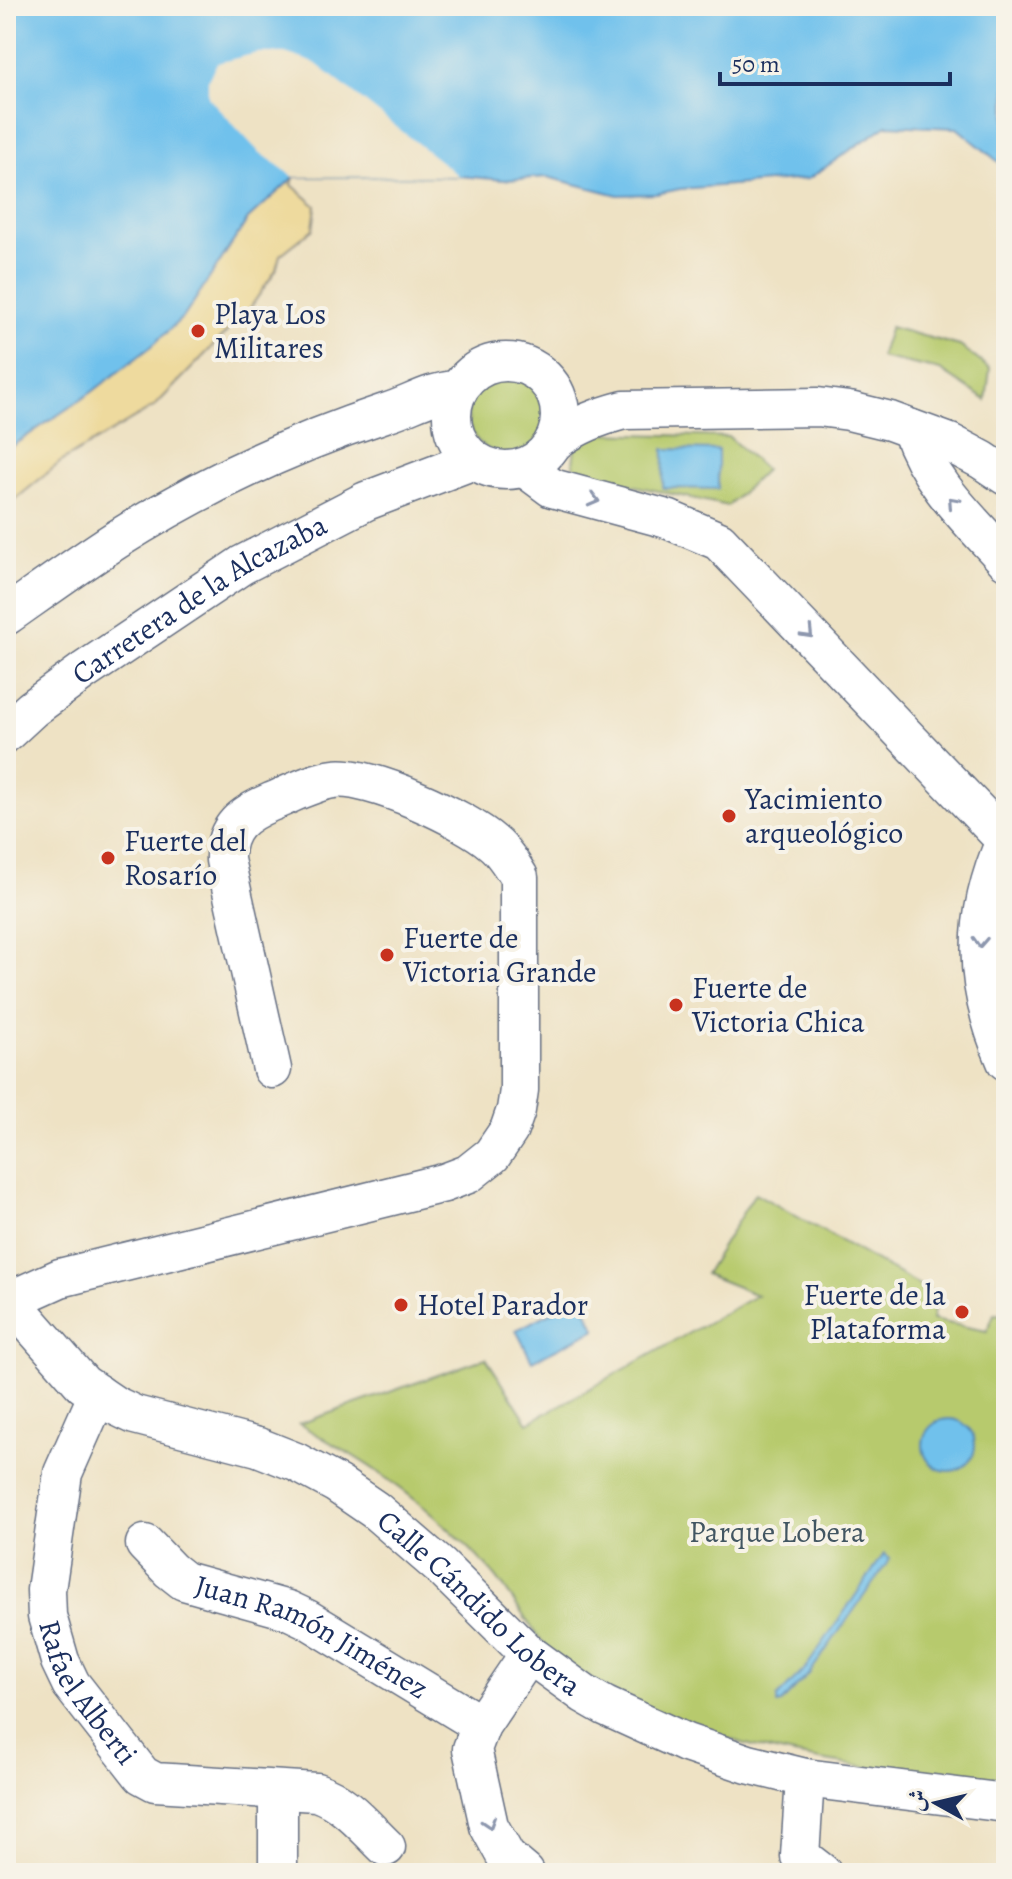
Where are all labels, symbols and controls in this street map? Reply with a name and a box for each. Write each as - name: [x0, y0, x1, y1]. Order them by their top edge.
- scale bar: [720, 36, 950, 86]
- text: 50 m: [732, 48, 780, 80]
- place label: Playa Los Militares: [214, 294, 326, 368]
- marker: Playa Los Militares: [189, 322, 207, 340]
- one-way arrow: [587, 490, 601, 507]
- one-way arrow: [949, 497, 963, 512]
- street label: Carretera de la Alcazaba: [64, 505, 334, 693]
- one-way arrow: [799, 624, 814, 638]
- place label: Yacimiento arqueológico: [744, 779, 903, 853]
- marker: Yacimiento arqueológico: [720, 807, 738, 825]
- place label: Fuerte del Rosarío: [124, 821, 247, 895]
- marker: Fuerte del Rosarío: [99, 849, 117, 867]
- place label: Fuerte de Victoria Grande: [402, 918, 597, 992]
- one-way arrow: [972, 936, 989, 949]
- marker: Fuerte de Victoria Grande: [378, 946, 396, 964]
- place label: Fuerte de Victoria Chica: [691, 968, 865, 1042]
- marker: Fuerte de Victoria Chica: [667, 996, 685, 1014]
- place label: Fuerte de la Plataforma: [803, 1275, 946, 1349]
- place label: Hotel Parador: [417, 1285, 588, 1325]
- marker: Hotel Parador: [392, 1296, 410, 1314]
- marker: Fuerte de la Plataforma: [953, 1303, 971, 1321]
- street label: Calle Cándido Lobera: [369, 1501, 589, 1705]
- park label: Parque Lobera: [689, 1512, 865, 1552]
- street label: Juan Ramón Jiménez: [191, 1565, 436, 1708]
- street label: Rafael Alberti: [29, 1615, 147, 1773]
- north arrow: [896, 1763, 976, 1843]
- text: ش: [901, 1787, 934, 1813]
- one-way arrow: [480, 1815, 496, 1829]

